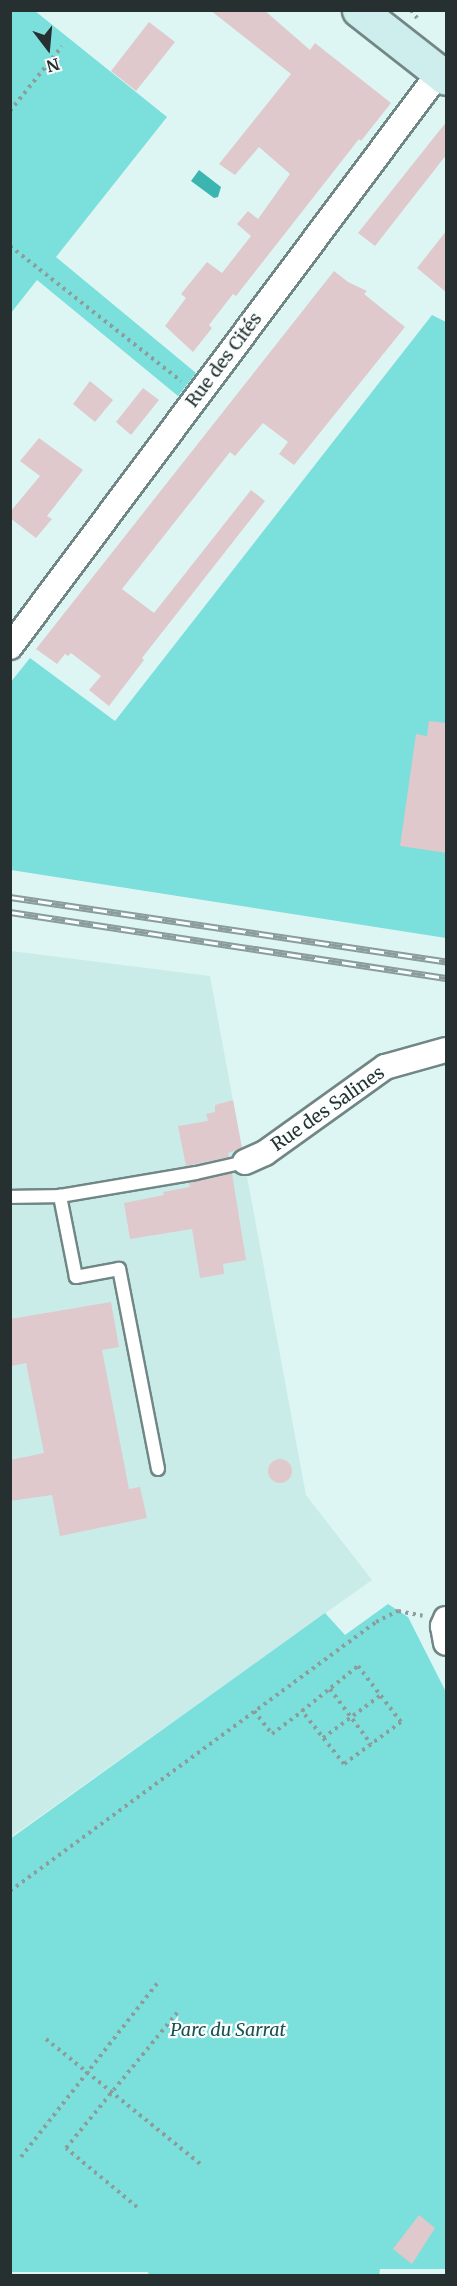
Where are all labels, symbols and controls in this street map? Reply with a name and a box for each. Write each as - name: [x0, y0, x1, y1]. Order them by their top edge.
- north arrow: [18, 18, 78, 78]
- text: N: [44, 54, 62, 77]
- street label: Rue des Cités: [181, 308, 267, 412]
- street label: Rue des Salines: [267, 1062, 389, 1156]
- park label: Parc du Sarrat: [170, 2019, 286, 2041]

